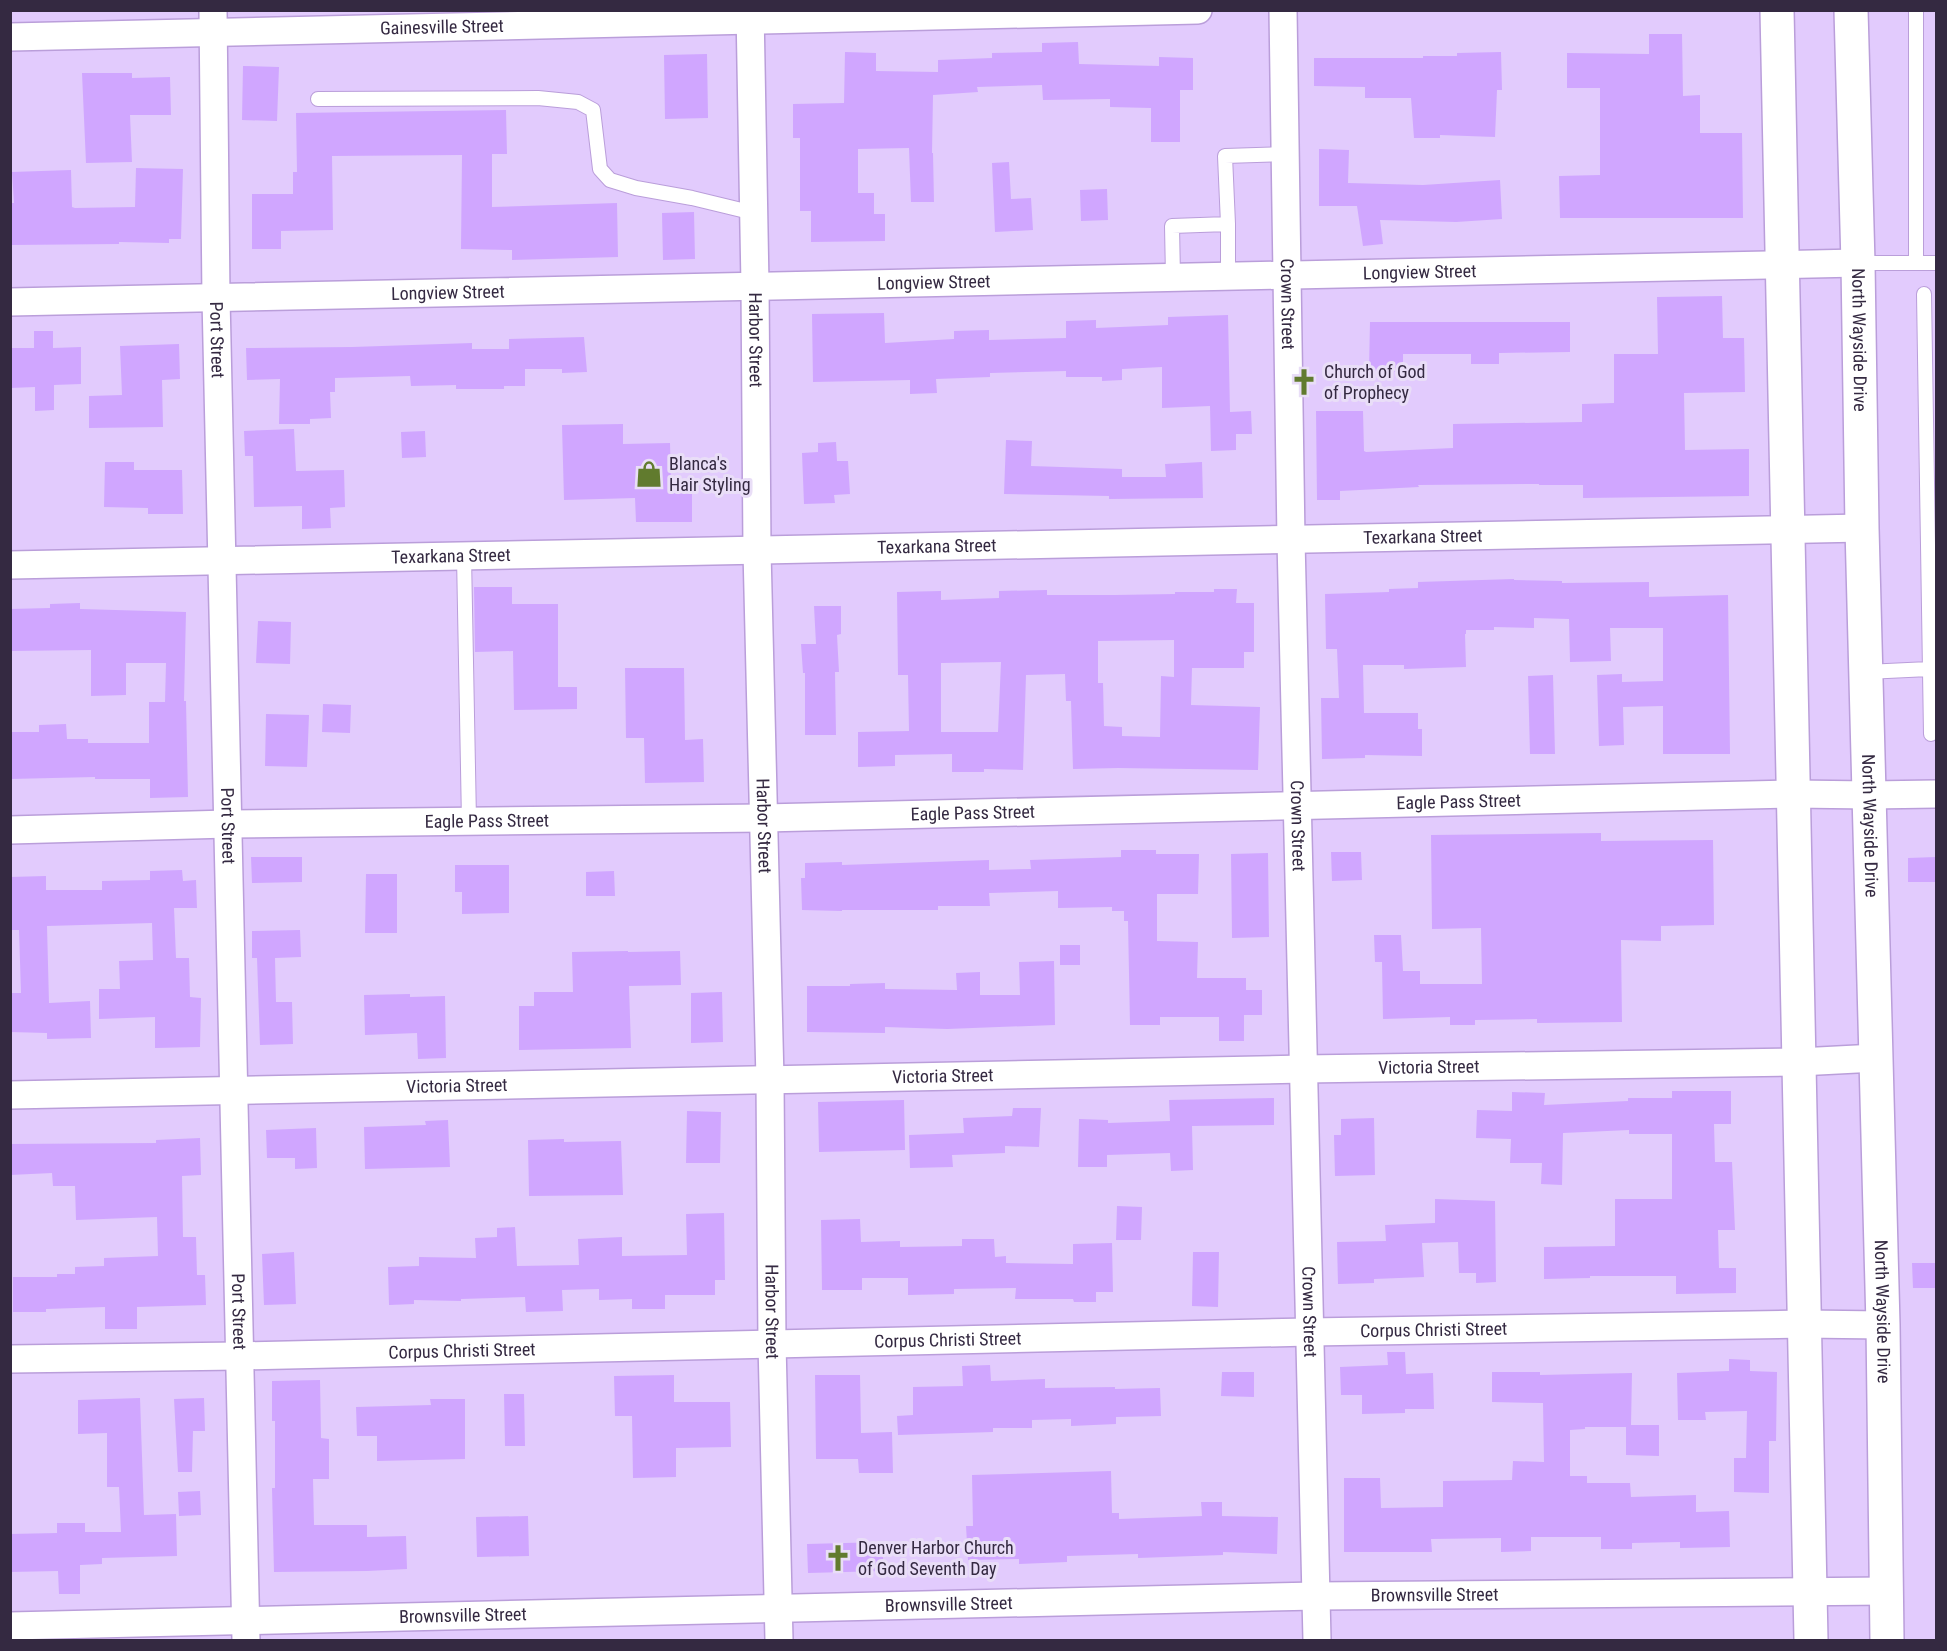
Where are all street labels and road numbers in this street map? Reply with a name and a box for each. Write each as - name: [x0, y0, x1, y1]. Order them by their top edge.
- street label: Gainesville Street: [380, 15, 504, 39]
- street label: Crown Street: [1277, 258, 1299, 350]
- street label: Longview Street: [1363, 260, 1477, 283]
- street label: North Wayside Drive: [1848, 268, 1871, 412]
- street label: Longview Street: [877, 270, 991, 294]
- street label: Longview Street: [391, 281, 505, 304]
- street label: Harbor Street: [745, 292, 767, 388]
- street label: Port Street: [206, 301, 229, 378]
- street label: Texarkana Street: [1363, 525, 1483, 548]
- street label: Texarkana Street: [877, 534, 997, 558]
- street label: Texarkana Street: [391, 544, 511, 567]
- street label: North Wayside Drive: [1858, 754, 1883, 898]
- street label: Harbor Street: [753, 778, 776, 874]
- street label: Crown Street: [1287, 780, 1310, 872]
- street label: Port Street: [217, 787, 240, 864]
- street label: Eagle Pass Street: [1396, 789, 1521, 813]
- street label: Eagle Pass Street: [910, 801, 1035, 825]
- street label: Eagle Pass Street: [425, 809, 549, 832]
- street label: Victoria Street: [1378, 1056, 1480, 1078]
- street label: Victoria Street: [892, 1064, 994, 1087]
- street label: Victoria Street: [406, 1074, 508, 1097]
- street label: North Wayside Drive: [1871, 1240, 1895, 1383]
- street label: Harbor Street: [761, 1264, 783, 1360]
- street label: Crown Street: [1298, 1266, 1321, 1358]
- street label: Port Street: [228, 1273, 251, 1350]
- street label: Corpus Christi Street: [1360, 1318, 1507, 1341]
- street label: Corpus Christi Street: [874, 1327, 1022, 1352]
- street label: Corpus Christi Street: [388, 1338, 536, 1363]
- street label: Brownsville Street: [1371, 1583, 1499, 1606]
- street label: Brownsville Street: [885, 1592, 1013, 1616]
- street label: Brownsville Street: [399, 1603, 527, 1627]

